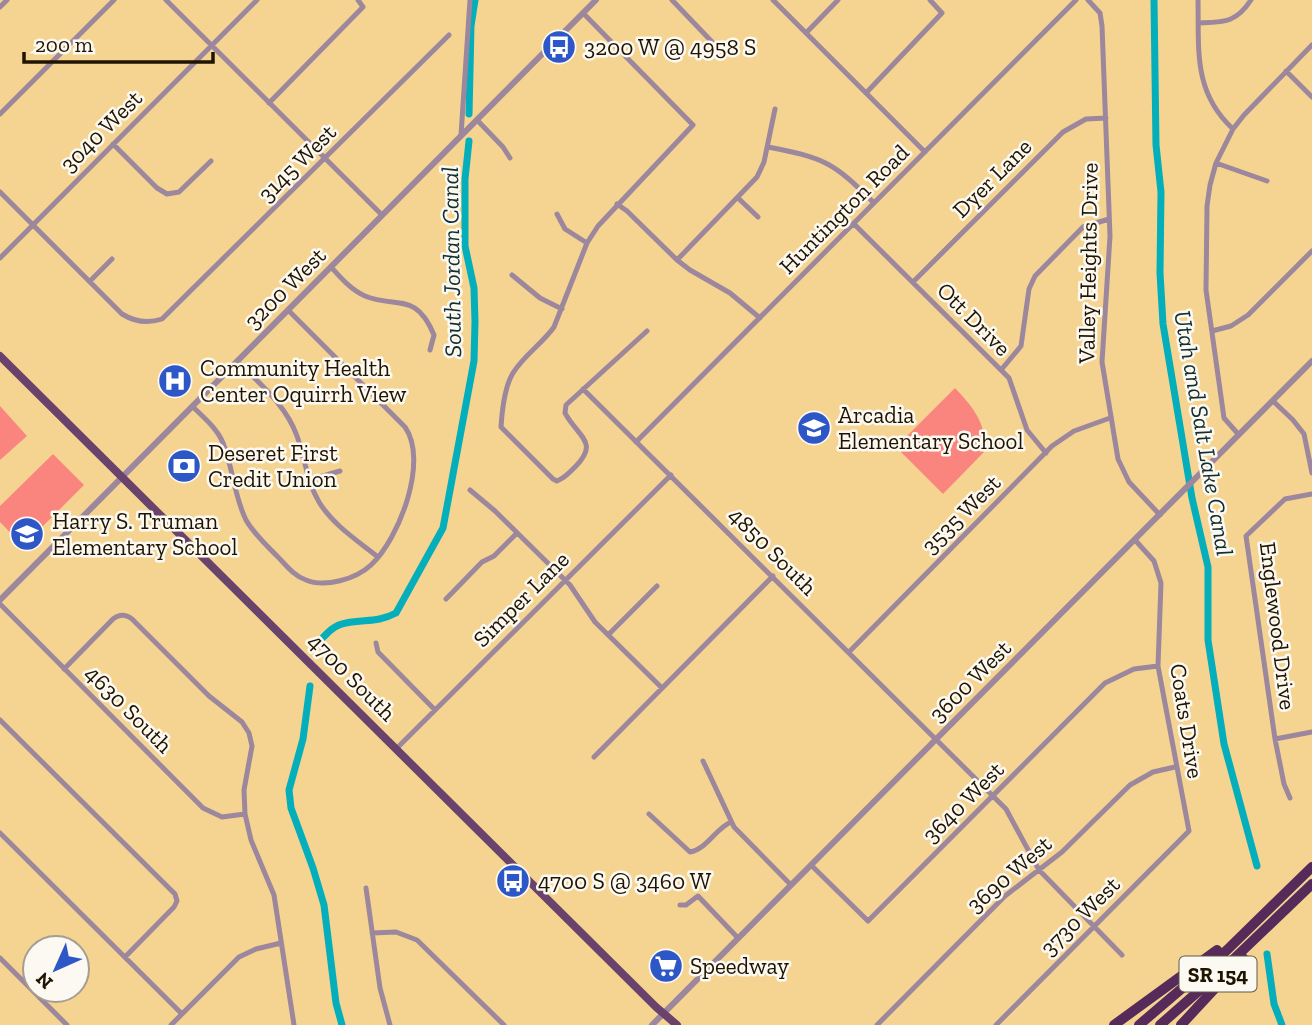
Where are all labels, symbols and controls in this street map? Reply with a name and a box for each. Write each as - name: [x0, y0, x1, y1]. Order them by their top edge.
- scale bar: [24, 21, 214, 65]
- bus stop icon: 3200 W @ 4958 S: [540, 28, 578, 66]
- text: 200 m: [35, 32, 93, 57]
- place label: 3200 W @ 4958 S: [584, 33, 756, 61]
- street label: 3040 West: [54, 84, 148, 178]
- street label: 3145 West: [252, 118, 342, 208]
- street label: Dyer Lane: [947, 133, 1037, 223]
- street label: Huntington Road: [773, 138, 915, 280]
- street label: Valley Heights Drive: [1072, 162, 1104, 365]
- water label: South Jordan Canal: [435, 166, 467, 358]
- street label: 3200 West: [238, 241, 332, 335]
- street label: Ott Drive: [931, 276, 1017, 362]
- water label: Utah and Salt Lake Canal: [1168, 308, 1240, 558]
- place label: Community Health Center Oquirrh View: [200, 354, 407, 408]
- hospital icon: Community Health Center Oquirrh View: [156, 362, 194, 400]
- place label: Arcadia Elementary School: [838, 401, 1024, 455]
- school or university icon: Arcadia Elementary School: [795, 409, 833, 447]
- place label: Deseret First Credit Union: [208, 439, 338, 493]
- bank icon: Deseret First Credit Union: [165, 447, 203, 485]
- street label: 3535 West: [916, 468, 1007, 559]
- street label: 4850 South: [723, 501, 823, 601]
- place label: Harry S. Truman Elementary School: [52, 507, 238, 561]
- school or university icon: Harry S. Truman Elementary School: [8, 515, 46, 553]
- street label: Englewood Drive: [1254, 540, 1302, 712]
- street label: Simper Lane: [467, 545, 575, 653]
- street label: 4700 South: [302, 627, 402, 727]
- street label: 3600 West: [923, 634, 1017, 728]
- street label: 4630 South: [79, 659, 179, 759]
- street label: Coats Drive: [1164, 662, 1210, 780]
- street label: 3640 West: [917, 755, 1010, 848]
- street label: 3690 West: [961, 829, 1057, 918]
- bus stop icon: 4700 S @ 3460 W: [494, 862, 532, 900]
- place label: 4700 S @ 3460 W: [538, 867, 712, 895]
- street label: 3730 West: [1034, 870, 1126, 962]
- north arrow: [21, 934, 91, 1004]
- supermarket icon: Speedway: [647, 947, 685, 985]
- place label: Speedway: [690, 952, 789, 980]
- road number: SR 154: [1180, 956, 1256, 992]
- text: N: [31, 967, 58, 994]

